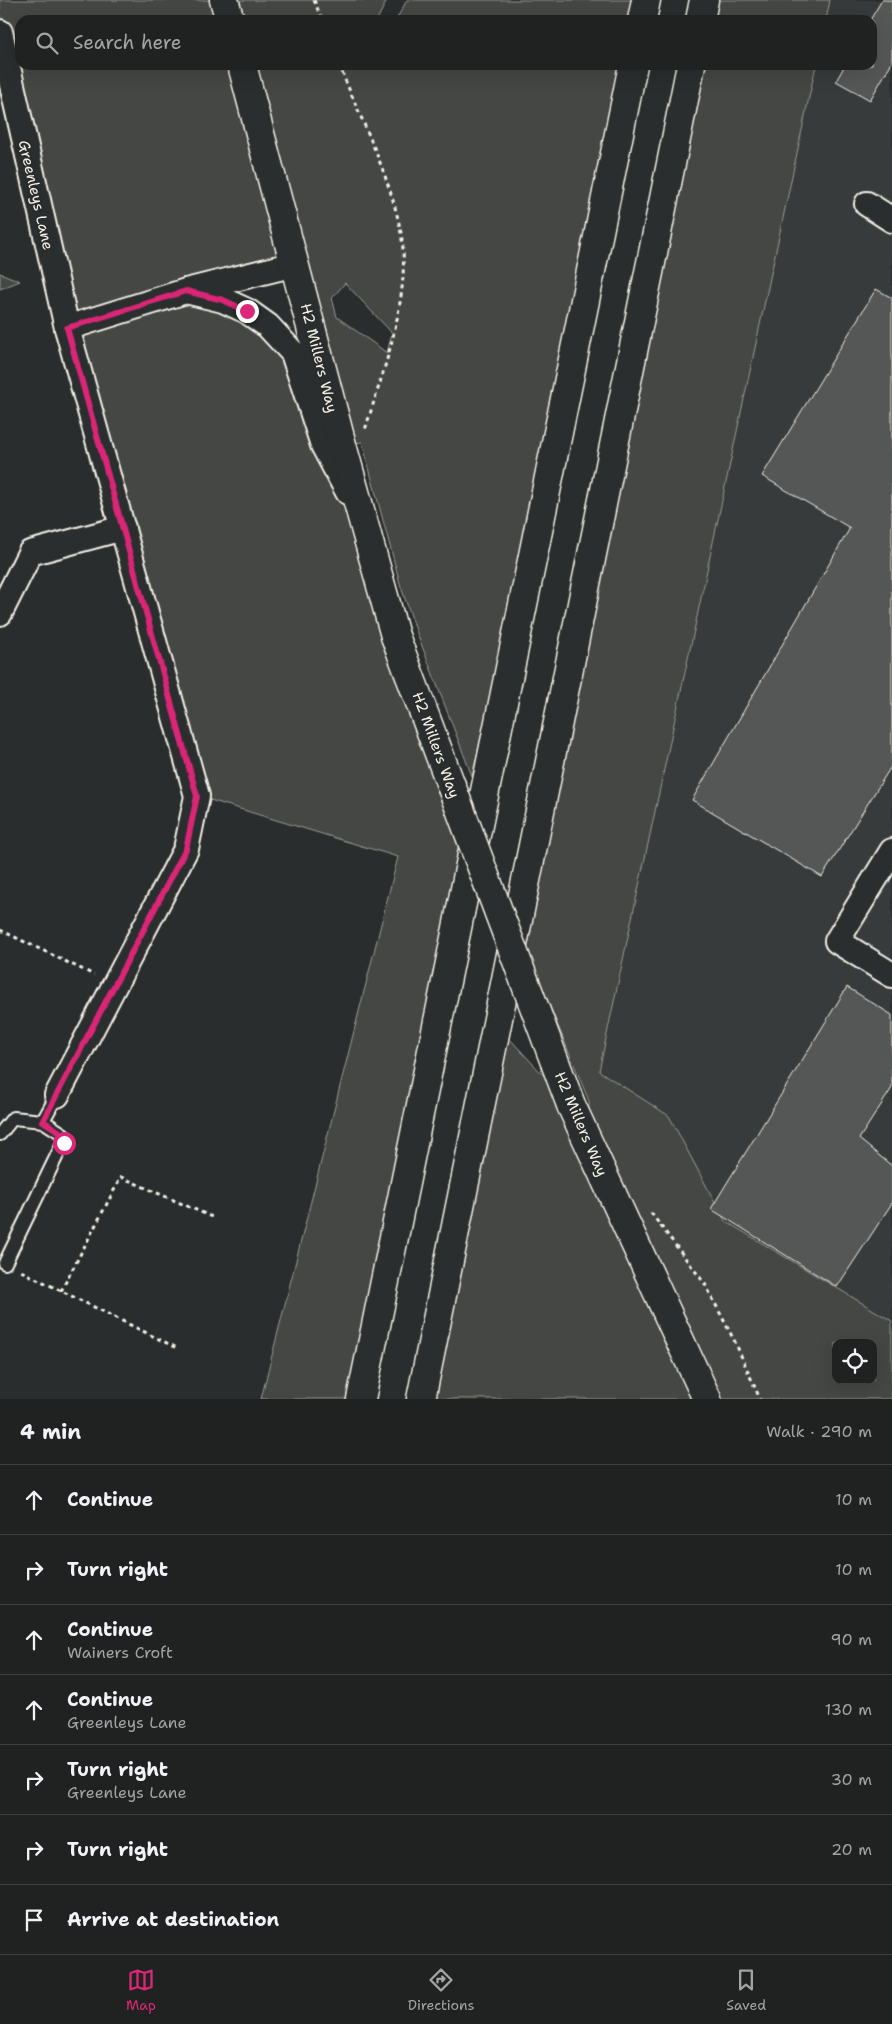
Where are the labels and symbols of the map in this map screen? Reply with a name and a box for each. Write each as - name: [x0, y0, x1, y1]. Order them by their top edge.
- street label: Greenleys Lane: [14, 138, 58, 252]
- route end: [236, 300, 259, 323]
- street label: H2 Millers Way: [296, 301, 342, 415]
- street label: H2 Millers Way: [407, 689, 465, 801]
- street label: H2 Millers Way: [550, 1069, 612, 1179]
- route start: [53, 1132, 76, 1155]

